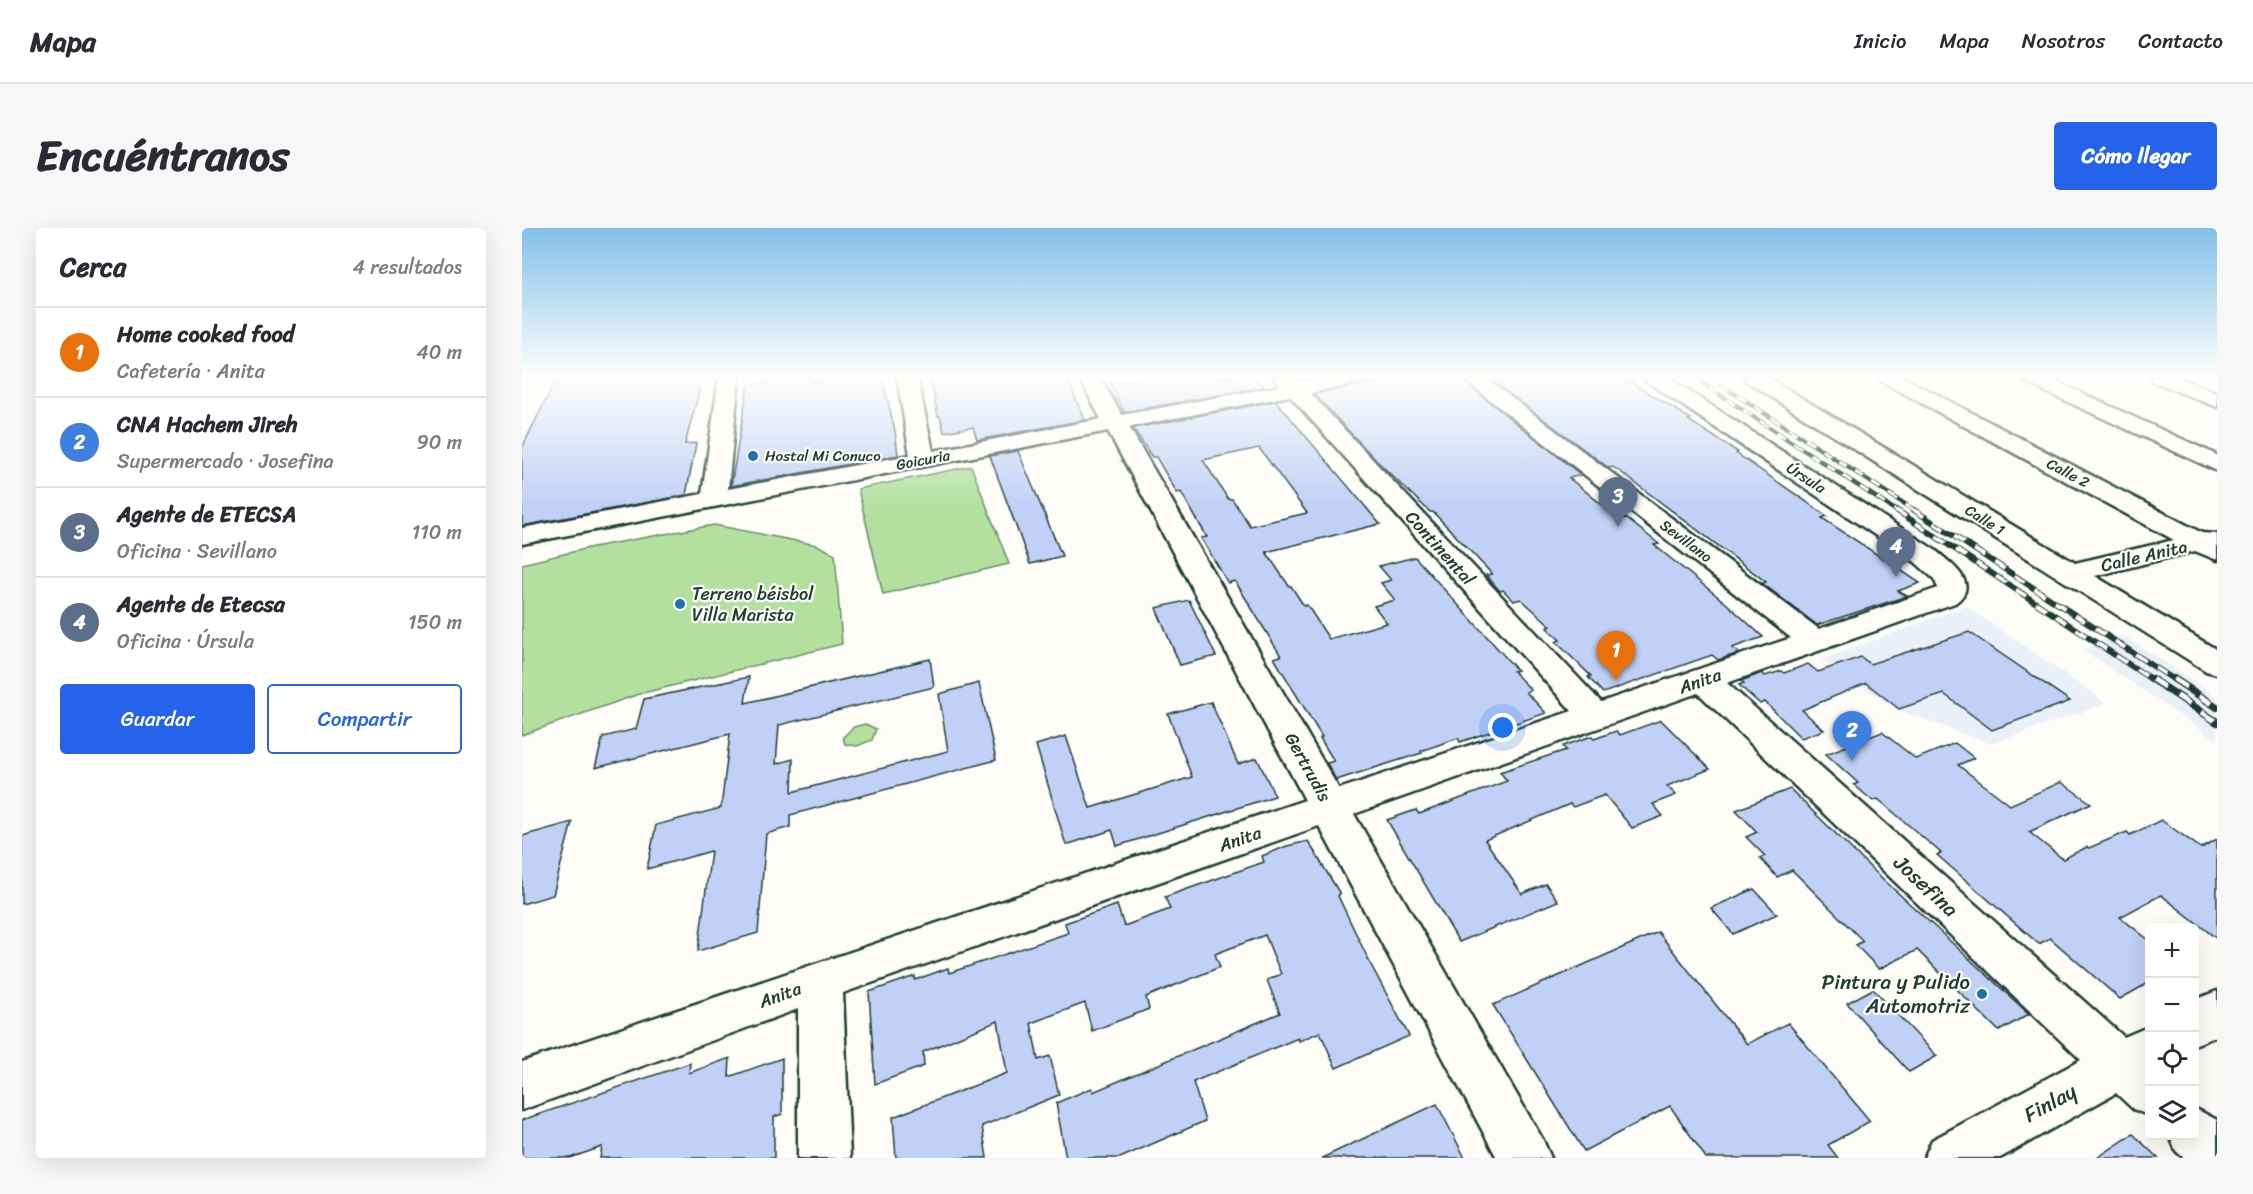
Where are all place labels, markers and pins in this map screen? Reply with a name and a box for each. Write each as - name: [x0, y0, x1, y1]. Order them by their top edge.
- place label: Hostal Mi Conuco: [765, 443, 881, 469]
- marker: Hostal Mi Conuco: [746, 449, 760, 463]
- pin: 3: [1598, 478, 1638, 527]
- pin: 4: [1876, 528, 1916, 577]
- place label: Terreno béisbol Villa Marista: [692, 578, 814, 631]
- marker: Terreno béisbol Villa Marista: [673, 597, 687, 611]
- pin: 1: [1596, 632, 1636, 681]
- pin: 2: [1832, 712, 1872, 761]
- place label: Pintura y Pulido Automotriz: [1821, 963, 1971, 1025]
- marker: Pintura y Pulido Automotriz: [1975, 987, 1989, 1001]

